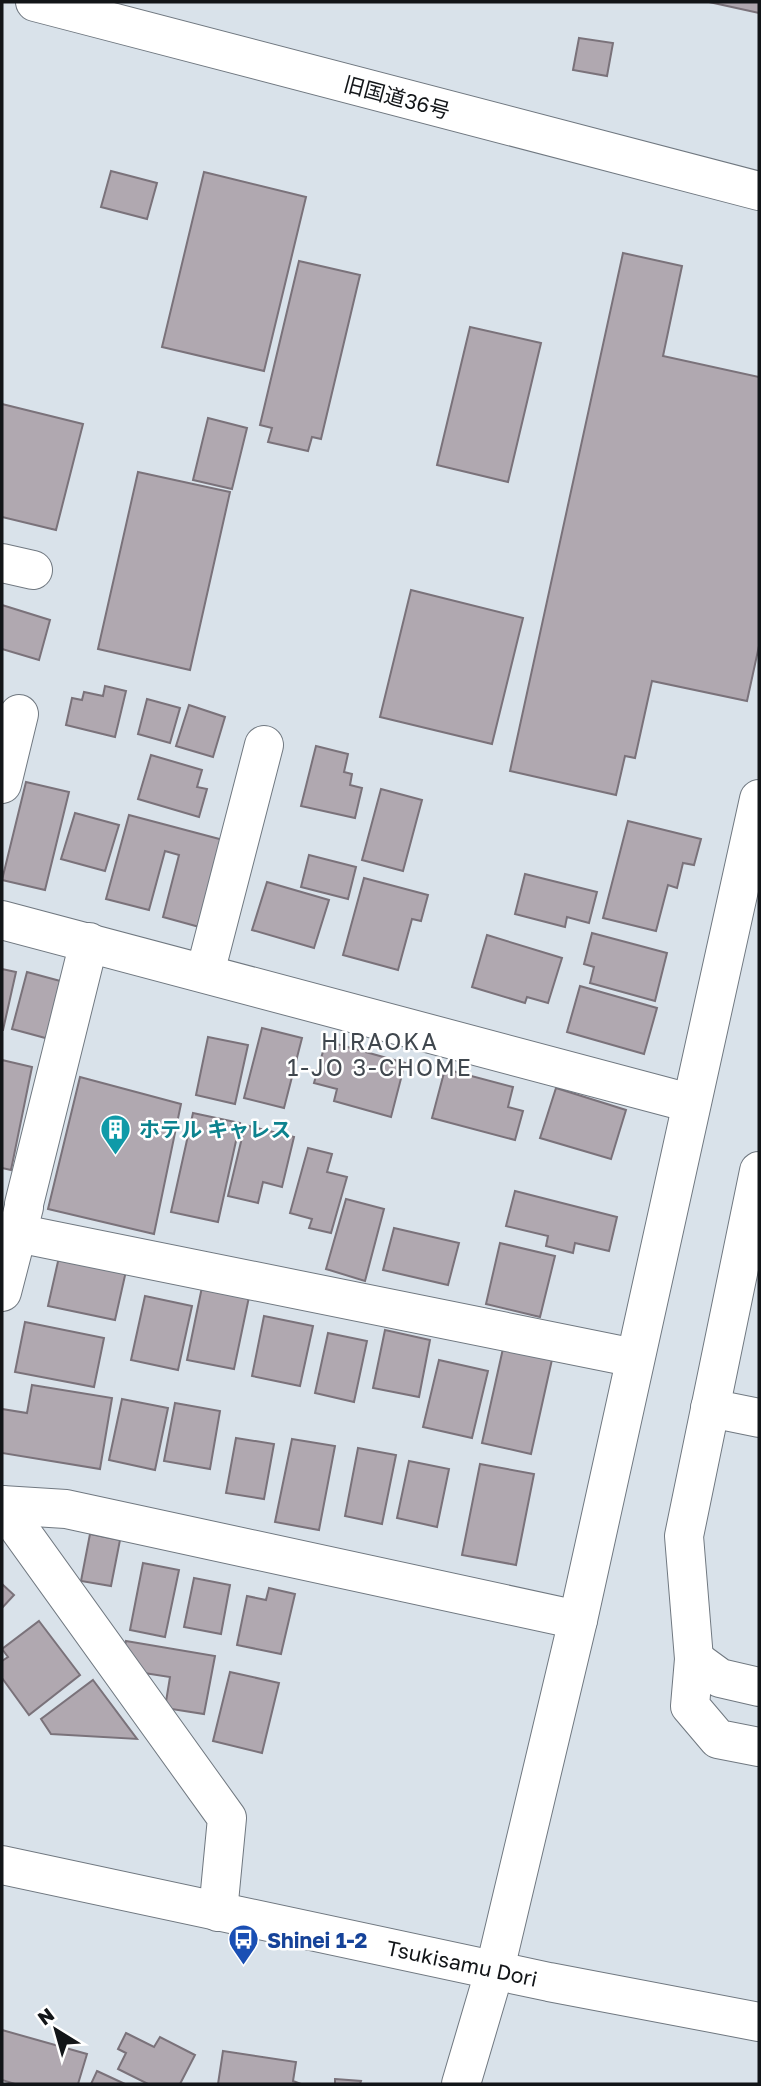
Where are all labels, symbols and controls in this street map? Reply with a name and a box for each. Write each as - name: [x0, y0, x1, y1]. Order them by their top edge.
- street label: 旧国道36号: [341, 70, 453, 124]
- district label: HIRAOKA 1-JO 3-CHOME: [287, 1027, 473, 1081]
- building icon: ホテル キャレス: [99, 1112, 133, 1156]
- place label: ホテル キャレス: [139, 1116, 291, 1142]
- bus stop icon: Shinei 1-2: [227, 1923, 261, 1967]
- place label: Shinei 1-2: [267, 1927, 367, 1953]
- street label: Tsukisamu Dori: [384, 1934, 540, 1992]
- north arrow: [21, 1995, 91, 2065]
- text: N: [33, 2002, 58, 2030]

